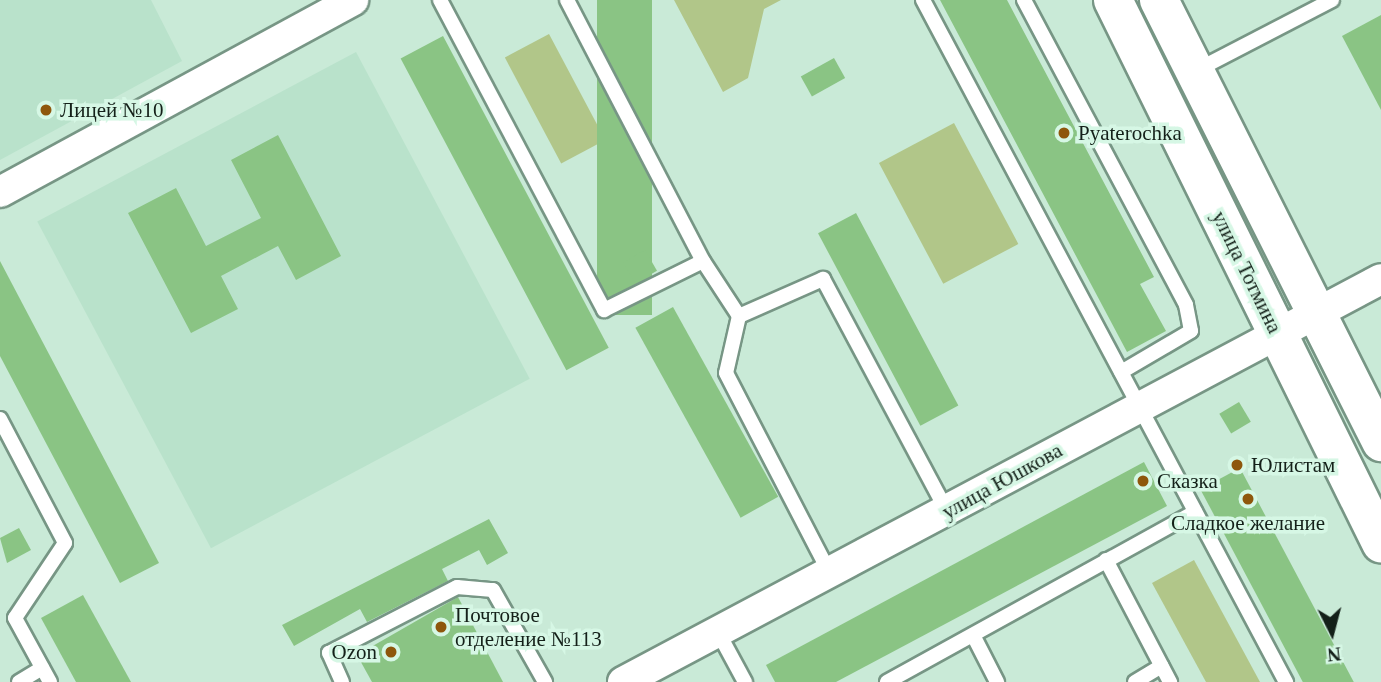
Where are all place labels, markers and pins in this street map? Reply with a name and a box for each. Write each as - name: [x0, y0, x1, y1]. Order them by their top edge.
- place label: Лицей №10: [60, 97, 164, 123]
- marker: Лицей №10: [38, 102, 54, 118]
- place label: Pyaterochka: [1078, 120, 1182, 146]
- marker: Pyaterochka: [1056, 125, 1072, 141]
- place label: Юлистам: [1251, 452, 1335, 478]
- marker: Юлистам: [1229, 457, 1245, 473]
- place label: Сказка: [1157, 468, 1218, 494]
- marker: Сказка: [1135, 473, 1151, 489]
- marker: Сладкое желание: [1240, 491, 1256, 507]
- place label: Сладкое желание: [1171, 510, 1325, 536]
- place label: Почтовое отделение №113: [455, 602, 602, 652]
- marker: Почтовое отделение №113: [433, 619, 449, 635]
- place label: Ozon: [332, 639, 377, 665]
- marker: Ozon: [383, 644, 399, 660]

